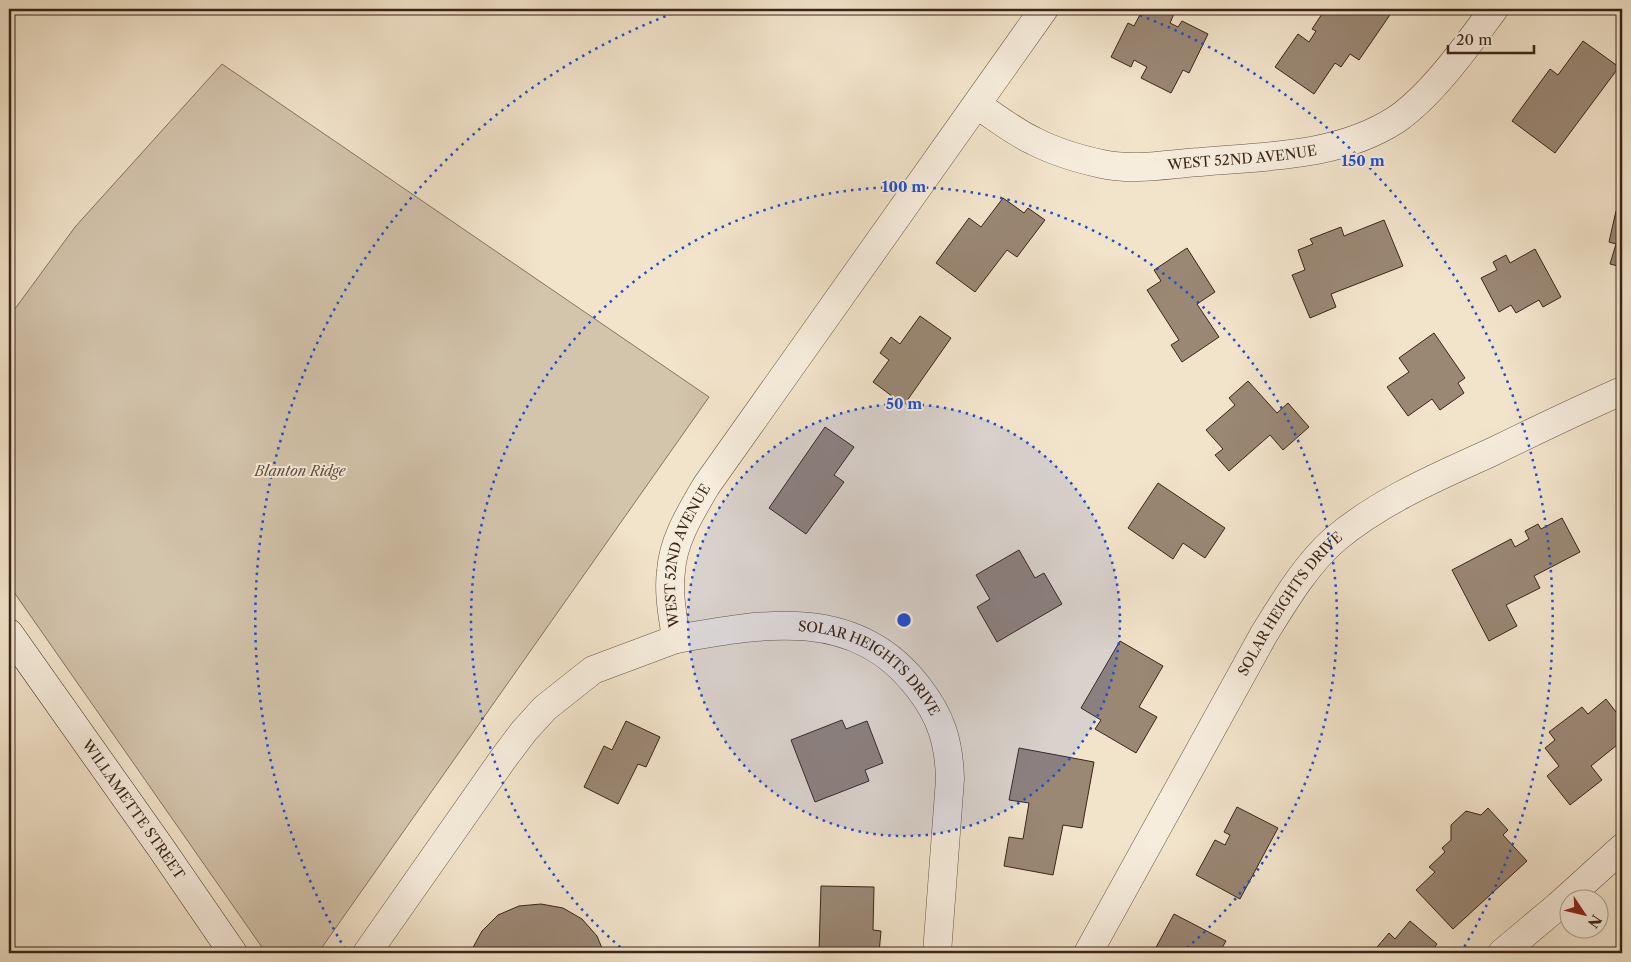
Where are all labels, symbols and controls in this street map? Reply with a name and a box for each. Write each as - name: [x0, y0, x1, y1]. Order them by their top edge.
- scale bar: [1448, 22, 1535, 54]
- text: 20 m: [1456, 30, 1492, 49]
- street label: WEST 52ND AVENUE: [1166, 141, 1318, 174]
- text: 150 m: [1341, 151, 1385, 170]
- text: 100 m: [882, 177, 926, 196]
- text: 50 m: [886, 394, 922, 413]
- park label: Blanton Ridge: [254, 462, 347, 480]
- street label: WEST 52ND AVENUE: [661, 481, 714, 629]
- street label: SOLAR HEIGHTS DRIVE: [1234, 528, 1346, 679]
- centre of rings: [895, 611, 913, 629]
- street label: SOLAR HEIGHTS DRIVE: [797, 617, 944, 719]
- street label: WILLAMETTE STREET: [78, 735, 189, 883]
- north arrow: [1558, 890, 1608, 940]
- text: N: [1584, 911, 1606, 932]

